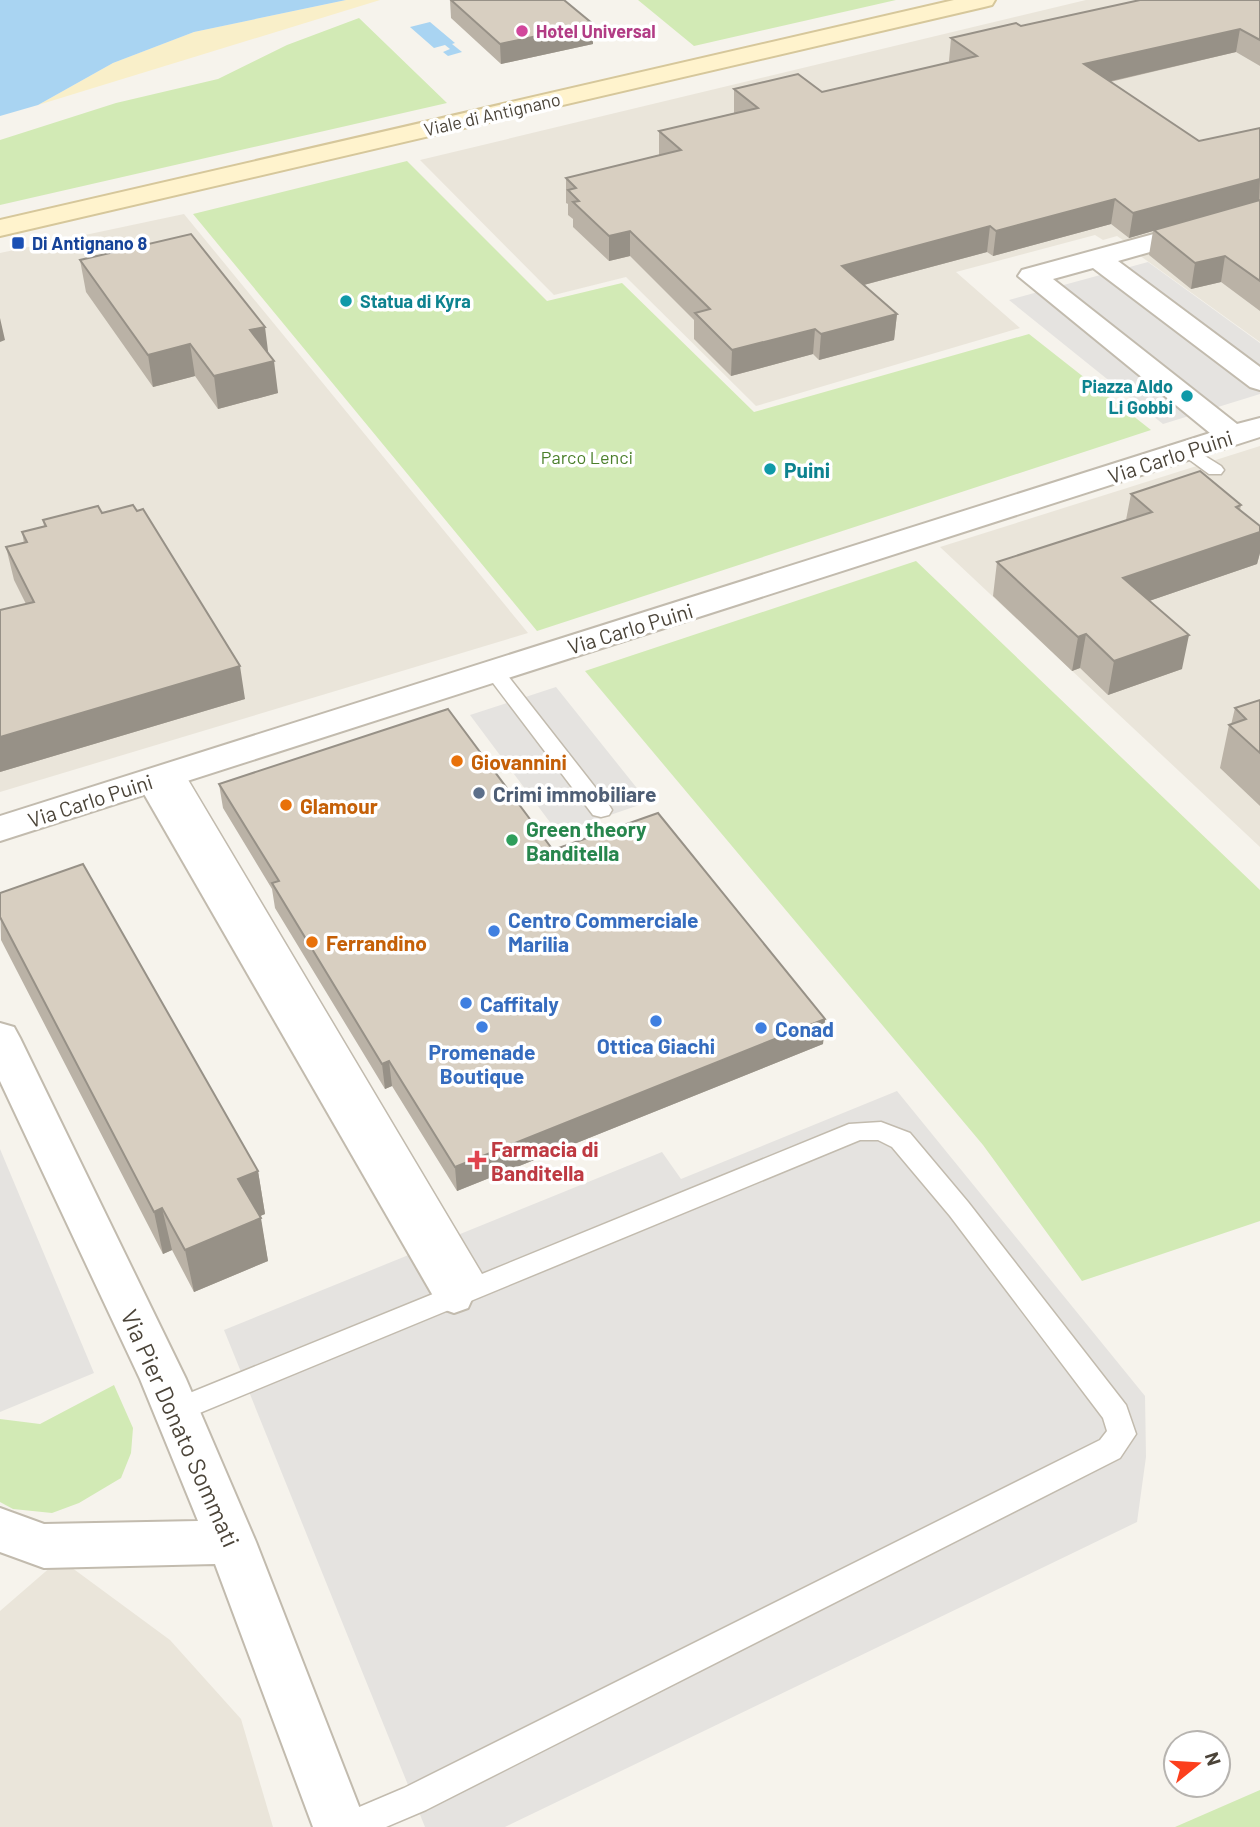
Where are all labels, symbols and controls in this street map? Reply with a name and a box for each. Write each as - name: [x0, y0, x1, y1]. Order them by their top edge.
- place label: Hotel Universal: [536, 20, 656, 42]
- marker: Hotel Universal: [514, 23, 530, 39]
- street label: Viale di Antignano: [422, 88, 562, 140]
- place label: Di Antignano 8: [32, 232, 147, 254]
- marker: Di Antignano 8: [10, 235, 26, 251]
- place label: Statua di Kyra: [360, 290, 471, 312]
- marker: Statua di Kyra: [338, 293, 354, 309]
- place label: Piazza Aldo Li Gobbi: [1082, 375, 1173, 418]
- marker: Piazza Aldo Li Gobbi: [1179, 388, 1195, 404]
- street label: Via Carlo Puini: [1104, 424, 1236, 488]
- park label: Parco Lenci: [541, 446, 633, 468]
- place label: Puini: [784, 457, 830, 482]
- marker: Puini: [762, 461, 778, 477]
- street label: Via Carlo Puini: [564, 597, 696, 659]
- place label: Giovannini: [471, 749, 567, 774]
- marker: Giovannini: [449, 753, 465, 769]
- street label: Via Carlo Puini: [24, 768, 156, 832]
- place label: Crimi immobiliare: [493, 781, 656, 806]
- marker: Crimi immobiliare: [471, 785, 487, 801]
- place label: Glamour: [300, 793, 378, 818]
- marker: Glamour: [278, 797, 294, 813]
- place label: Green theory Banditella: [526, 816, 647, 865]
- marker: Green theory Banditella: [504, 832, 520, 848]
- place label: Centro Commerciale Marilia: [508, 907, 698, 956]
- marker: Centro Commerciale Marilia: [486, 923, 502, 939]
- place label: Ferrandino: [326, 930, 427, 955]
- marker: Ferrandino: [304, 934, 320, 950]
- place label: Caffitaly: [480, 991, 559, 1016]
- marker: Caffitaly: [458, 995, 474, 1011]
- marker: Ottica Giachi: [648, 1013, 664, 1029]
- place label: Conad: [775, 1016, 834, 1041]
- marker: Promenade Boutique: [474, 1019, 490, 1035]
- marker: Conad: [753, 1020, 769, 1036]
- place label: Ottica Giachi: [597, 1033, 715, 1058]
- place label: Promenade Boutique: [429, 1039, 535, 1088]
- place label: Farmacia di Banditella: [491, 1136, 599, 1185]
- marker: Farmacia di Banditella: [469, 1152, 485, 1168]
- street label: Via Pier Donato Sommati: [115, 1305, 247, 1551]
- north arrow: [1162, 1729, 1232, 1799]
- text: N: [1201, 1749, 1227, 1768]

